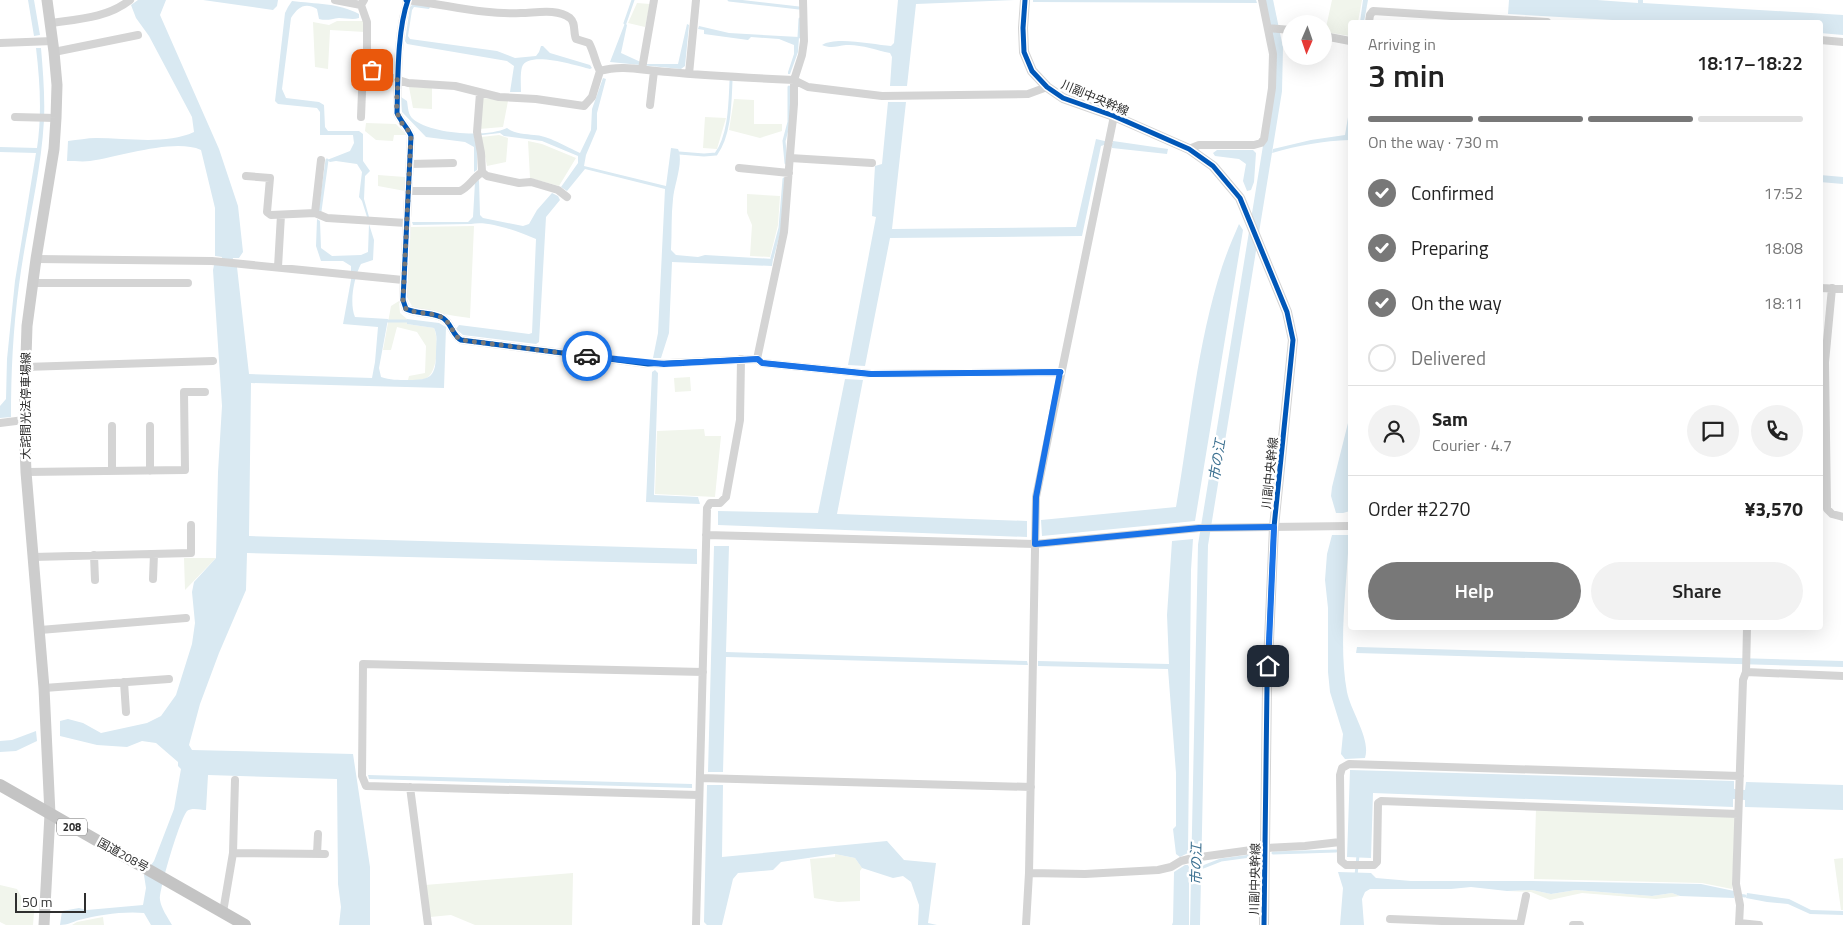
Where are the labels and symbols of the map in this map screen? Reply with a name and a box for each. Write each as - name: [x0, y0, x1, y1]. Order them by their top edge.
- north arrow: [1282, 15, 1332, 65]
- pin: [351, 49, 393, 91]
- street label: 川副中央幹線: [1058, 75, 1132, 120]
- courier: [562, 331, 612, 381]
- street label: 大詫間光法停車場線: [16, 352, 35, 460]
- water label: 市の江: [1203, 436, 1230, 482]
- street label: 川副中央幹線: [1256, 436, 1283, 510]
- pin: [1247, 645, 1289, 687]
- road number: 208: [57, 819, 87, 836]
- street label: 国道208号: [94, 833, 152, 876]
- water label: 市の江: [1185, 841, 1206, 885]
- street label: 川副中央幹線: [1244, 843, 1265, 915]
- scale bar: [15, 890, 86, 913]

